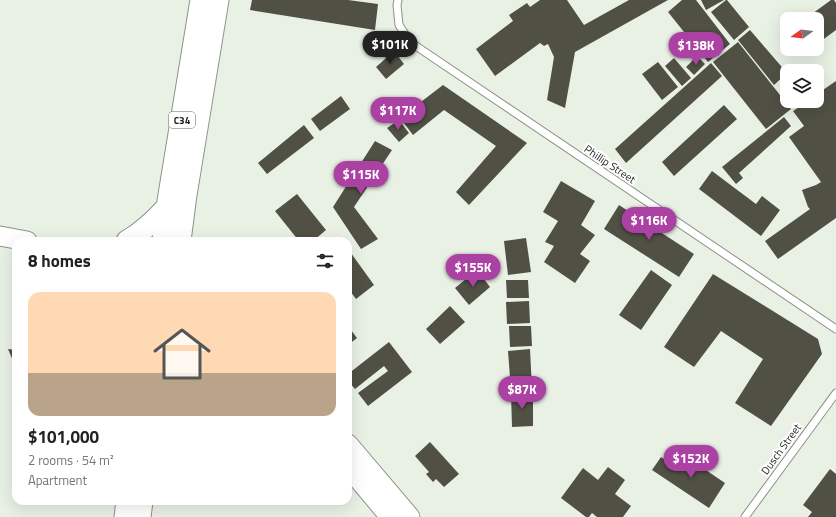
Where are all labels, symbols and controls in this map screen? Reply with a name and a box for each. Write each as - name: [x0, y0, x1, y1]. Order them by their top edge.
- north arrow: [780, 12, 824, 56]
- map controls: [780, 12, 824, 108]
- pin: $101K: [362, 31, 418, 65]
- pin: $138K: [668, 32, 724, 66]
- text: $101K: [372, 34, 408, 54]
- text: $138K: [678, 35, 714, 55]
- button: layers: [780, 64, 824, 108]
- pin: $117K: [370, 97, 426, 131]
- text: $117K: [380, 100, 416, 120]
- road number: C34: [169, 112, 195, 128]
- street label: Phillip Street: [581, 141, 639, 187]
- pin: $115K: [333, 161, 389, 195]
- text: $115K: [343, 164, 379, 184]
- pin: $116K: [621, 207, 677, 241]
- text: $116K: [631, 210, 667, 230]
- text: 8 homes: [28, 248, 91, 274]
- icon: filters: [314, 250, 336, 272]
- pin: $155K: [445, 254, 501, 288]
- text: $155K: [455, 257, 491, 277]
- icon: home: [146, 318, 218, 390]
- pin: $87K: [498, 376, 546, 410]
- text: $87K: [507, 379, 537, 399]
- street label: Dusch Street: [757, 420, 805, 478]
- text: $101,000: [28, 424, 99, 450]
- pin: $152K: [663, 445, 719, 479]
- text: $152K: [673, 448, 709, 468]
- text: 2 rooms · 54 m²: [28, 450, 114, 470]
- text: Apartment: [28, 470, 87, 490]

